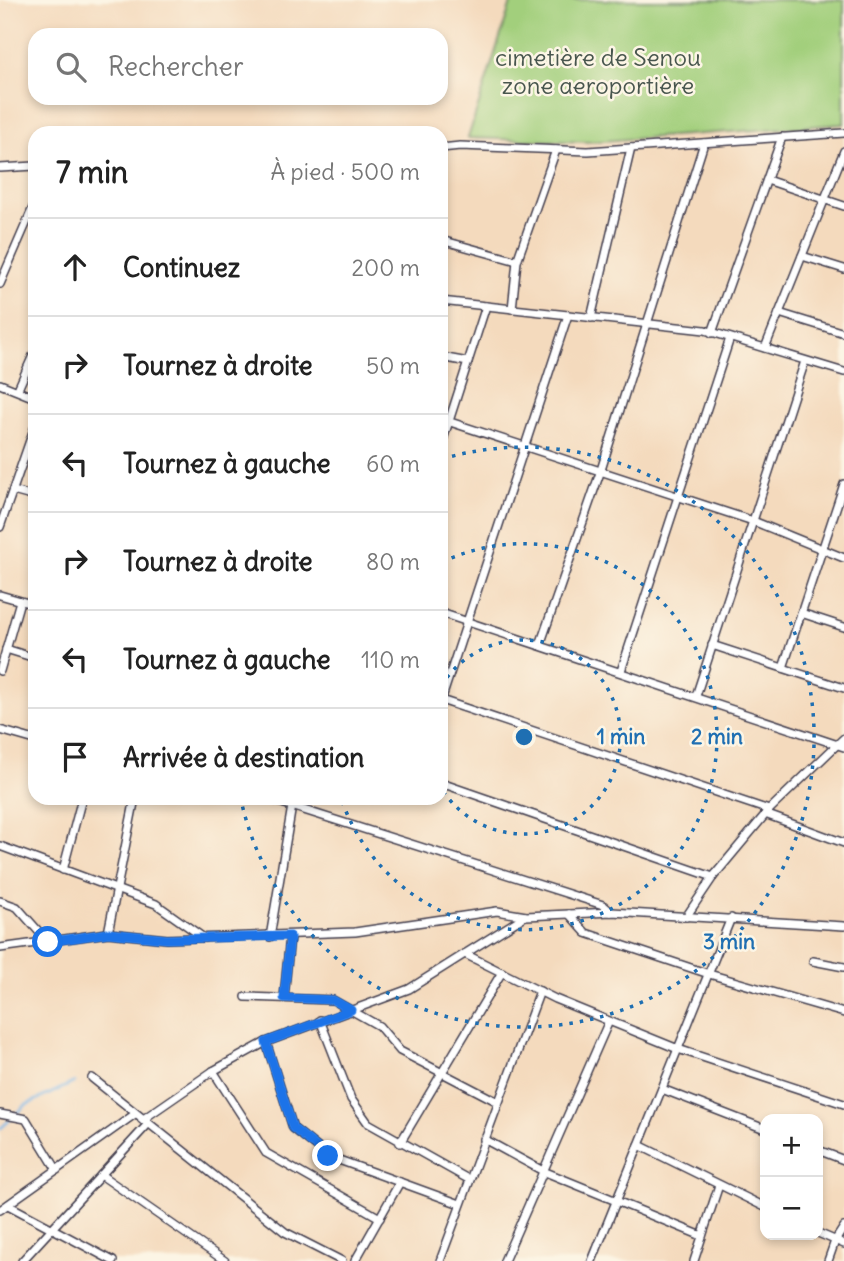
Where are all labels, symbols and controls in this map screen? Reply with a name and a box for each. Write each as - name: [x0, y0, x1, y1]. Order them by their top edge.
- search box: [28, 28, 448, 105]
- park label: cimetière de Senou zone aeroportière: [495, 42, 701, 100]
- icon: search: [52, 48, 90, 86]
- text: Rechercher: [108, 50, 244, 83]
- text: 7 min: [56, 153, 128, 191]
- text: À pied · 500 m: [270, 157, 420, 186]
- icon: ahead: [56, 248, 94, 286]
- text: Continuez: [123, 251, 240, 284]
- text: 200 m: [351, 253, 420, 282]
- icon: right: [56, 346, 94, 384]
- text: Tournez à droite: [123, 349, 313, 382]
- text: 50 m: [366, 351, 420, 380]
- icon: left: [56, 444, 94, 482]
- text: Tournez à gauche: [123, 447, 331, 480]
- text: 60 m: [366, 449, 420, 478]
- icon: right: [56, 542, 94, 580]
- text: Tournez à droite: [123, 545, 313, 578]
- text: 80 m: [366, 547, 420, 576]
- icon: left: [56, 640, 94, 678]
- text: Tournez à gauche: [123, 643, 331, 676]
- text: 110 m: [361, 645, 420, 674]
- text: 1 min: [597, 723, 645, 750]
- text: 2 min: [691, 723, 743, 750]
- centre of rings: [512, 725, 536, 749]
- icon: arrive: [56, 738, 94, 776]
- text: Arrivée à destination: [123, 741, 364, 774]
- route start: [32, 926, 63, 957]
- text: 3 min: [703, 928, 755, 955]
- map controls: [760, 1114, 823, 1240]
- button: +: [760, 1114, 823, 1177]
- route end: [312, 1140, 343, 1171]
- button: −: [760, 1177, 823, 1240]

